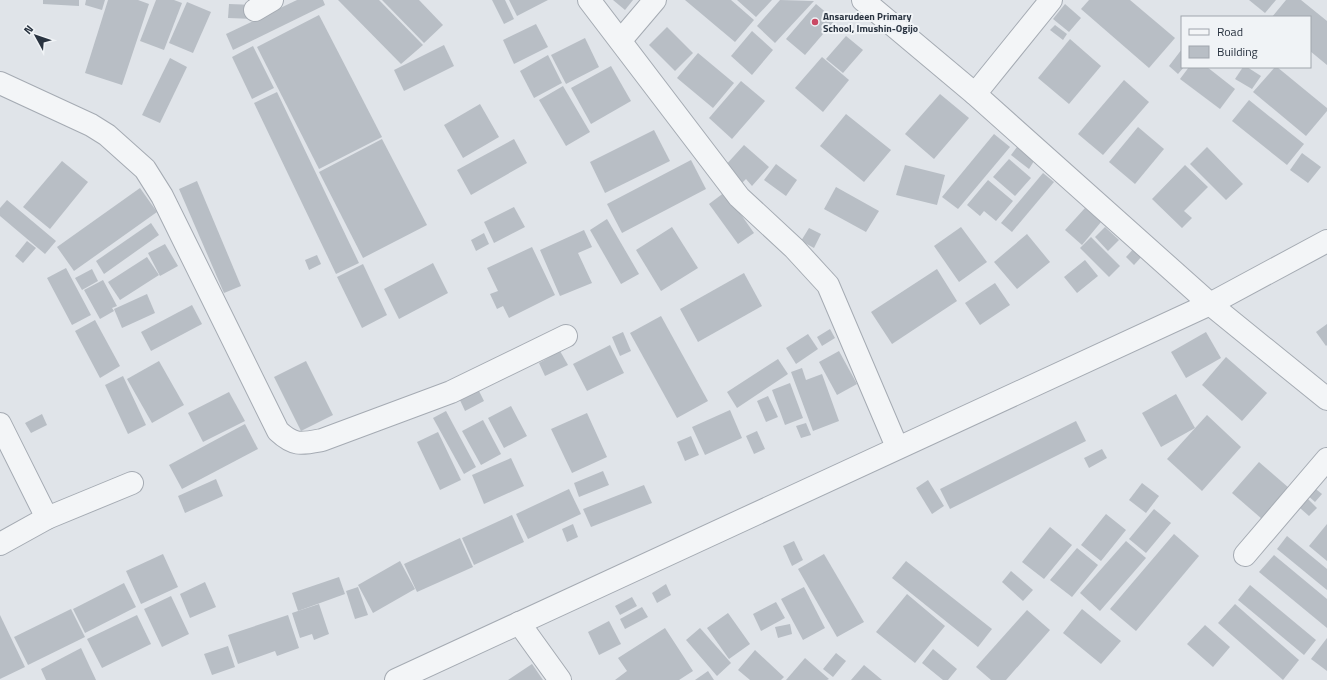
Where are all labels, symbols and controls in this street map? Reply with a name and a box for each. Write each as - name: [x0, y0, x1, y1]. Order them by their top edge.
- place label: Ansarudeen Primary School, Imushin-Ogijo: [823, 9, 918, 36]
- north arrow: [16, 16, 56, 56]
- legend: [1181, 16, 1311, 68]
- marker: Ansarudeen Primary School, Imushin-Ogijo: [810, 17, 820, 27]
- text: N: [20, 22, 37, 38]
- text: Road: [1217, 22, 1243, 41]
- text: Building: [1217, 42, 1258, 61]

